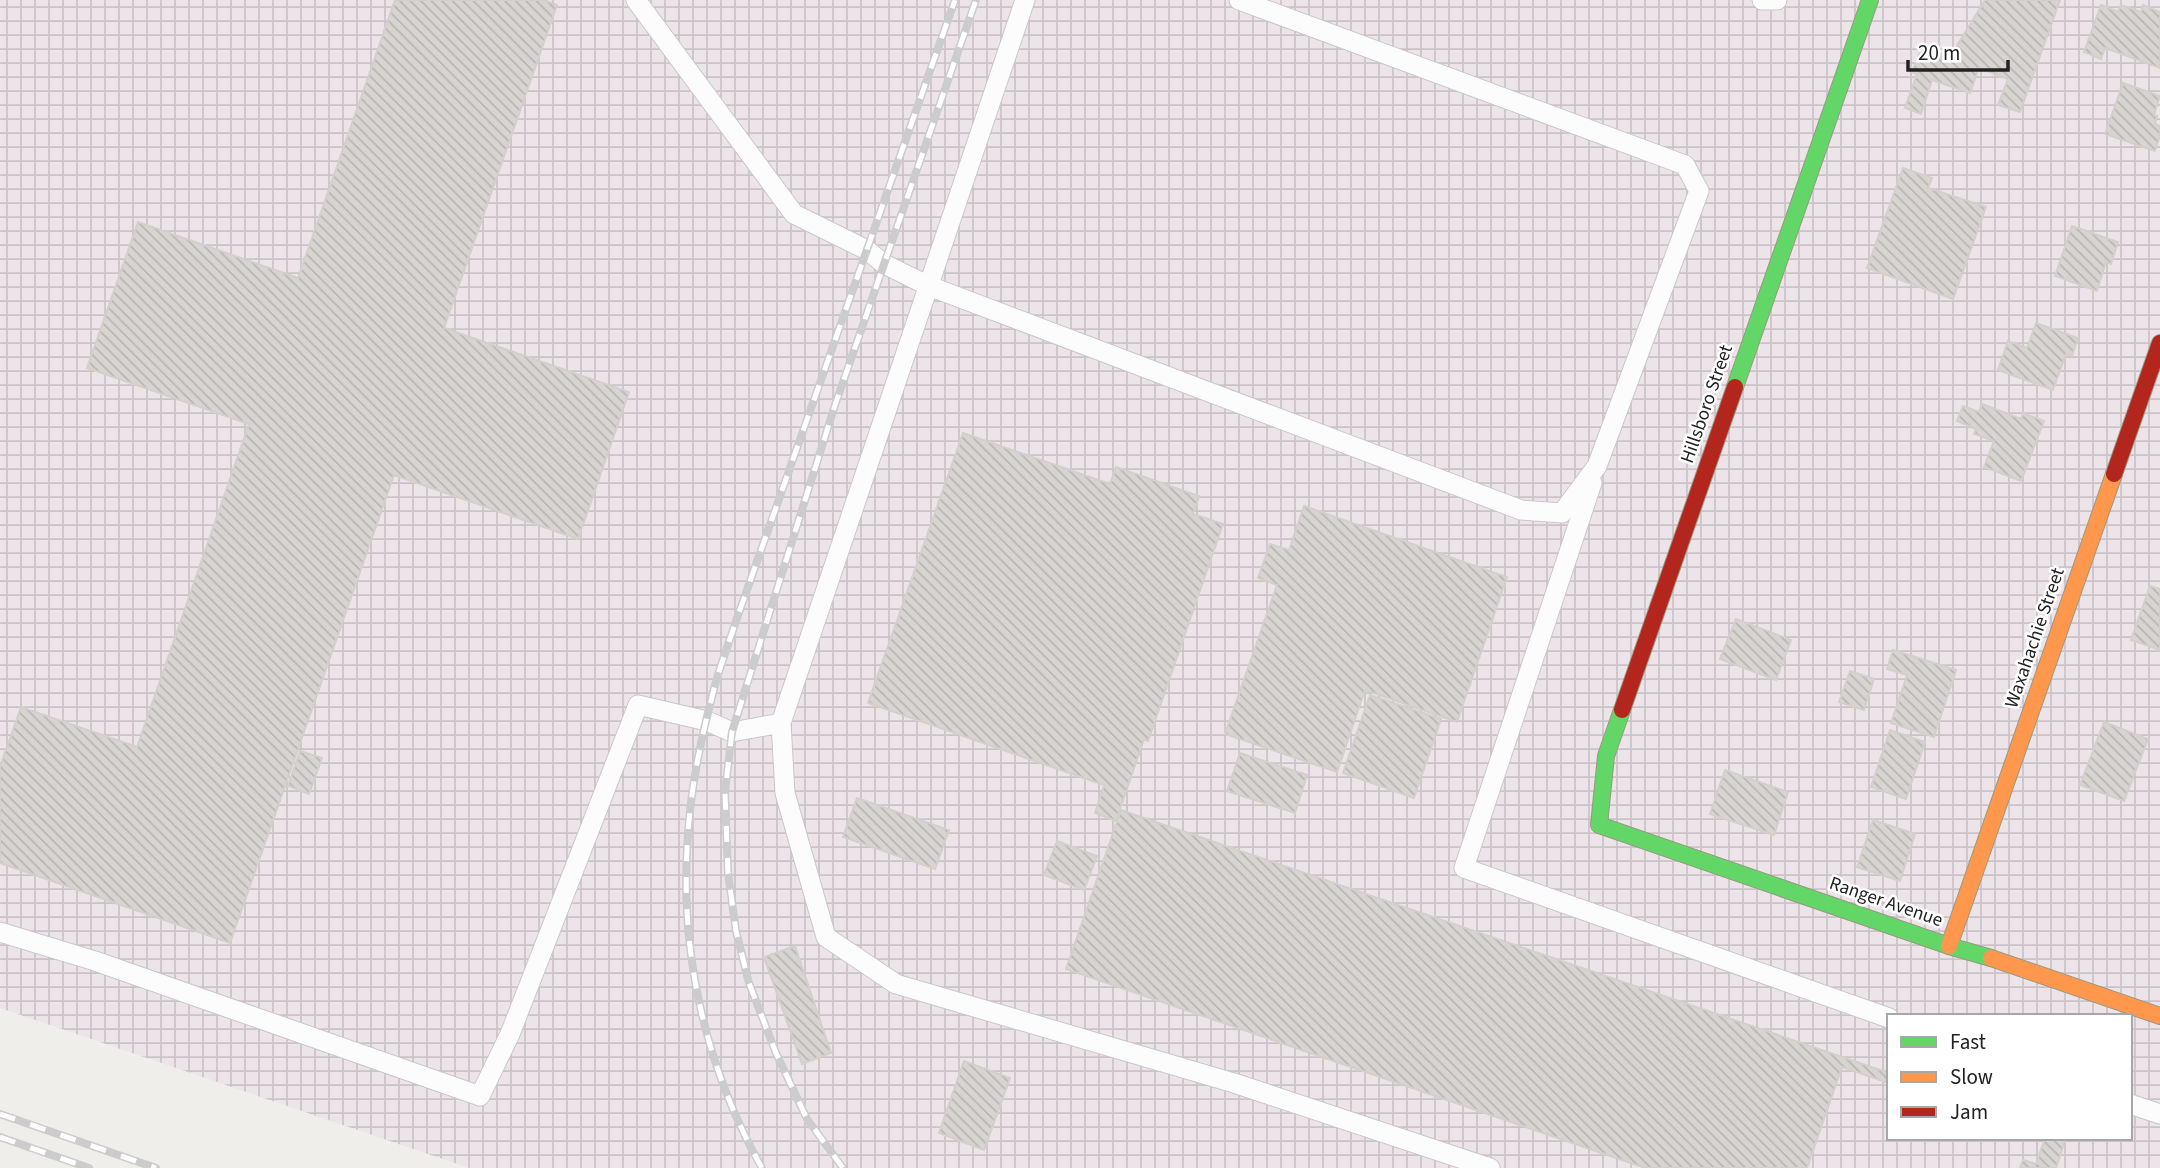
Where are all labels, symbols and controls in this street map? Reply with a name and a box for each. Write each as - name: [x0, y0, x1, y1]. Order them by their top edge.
- scale bar: [1908, 28, 2008, 72]
- text: 20 m: [1918, 38, 1960, 68]
- street label: Hillsboro Street: [1674, 341, 1740, 467]
- street label: Waxahachie Street: [1998, 564, 2072, 712]
- street label: Ranger Avenue: [1826, 870, 1946, 934]
- legend: [1887, 1014, 2132, 1140]
- text: Fast: [1950, 1027, 1986, 1057]
- text: Slow: [1950, 1062, 1993, 1092]
- text: Jam: [1950, 1097, 1988, 1127]

